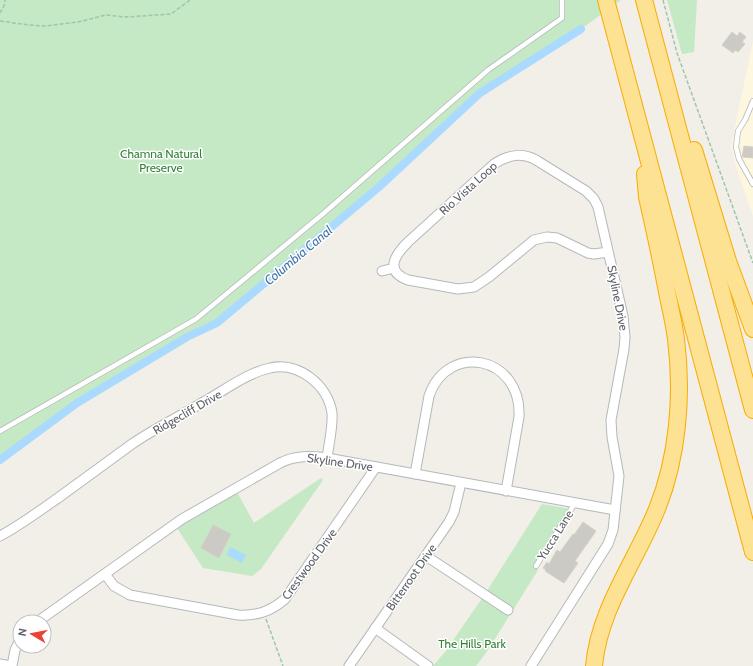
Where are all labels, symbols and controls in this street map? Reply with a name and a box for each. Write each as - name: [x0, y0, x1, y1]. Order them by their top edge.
- park label: Chamna Natural Preserve: [120, 146, 202, 175]
- street label: Rio Vista Loop: [436, 158, 500, 218]
- water label: Columbia Canal: [261, 222, 335, 288]
- street label: Skyline Drive: [604, 264, 632, 332]
- street label: Ridgecliff Drive: [150, 386, 224, 438]
- street label: Skyline Drive: [306, 450, 374, 474]
- street label: Yucca Lane: [533, 507, 576, 564]
- street label: Crestwood Drive: [278, 526, 340, 602]
- street label: Bitterroot Drive: [382, 541, 440, 613]
- north arrow: [12, 614, 52, 654]
- text: N: [15, 627, 30, 637]
- park label: The Hills Park: [438, 636, 506, 651]

